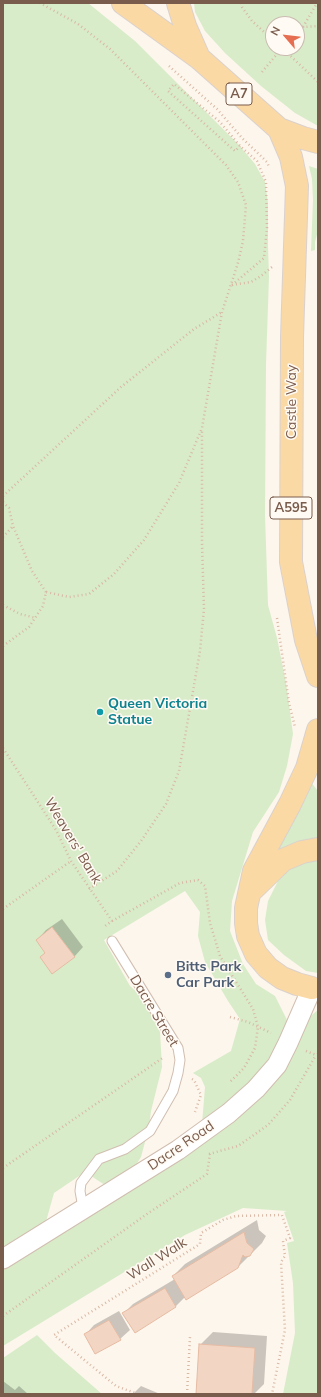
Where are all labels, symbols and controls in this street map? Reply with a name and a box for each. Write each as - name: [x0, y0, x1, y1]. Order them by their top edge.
- north arrow: [265, 16, 305, 56]
- text: N: [267, 24, 283, 38]
- road number: A7: [226, 83, 252, 105]
- street label: Castle Way: [284, 365, 300, 439]
- road number: A595: [270, 497, 312, 519]
- place label: Queen Victoria Statue: [108, 696, 207, 728]
- marker: Queen Victoria Statue: [95, 707, 105, 717]
- street label: Weavers' Bank: [41, 795, 105, 887]
- place label: Bitts Park Car Park: [176, 959, 241, 992]
- marker: Bitts Park Car Park: [163, 970, 173, 980]
- street label: Dacre Street: [126, 972, 182, 1050]
- street label: Dacre Road: [145, 1118, 217, 1174]
- street label: Wall Walk: [124, 1234, 190, 1284]

